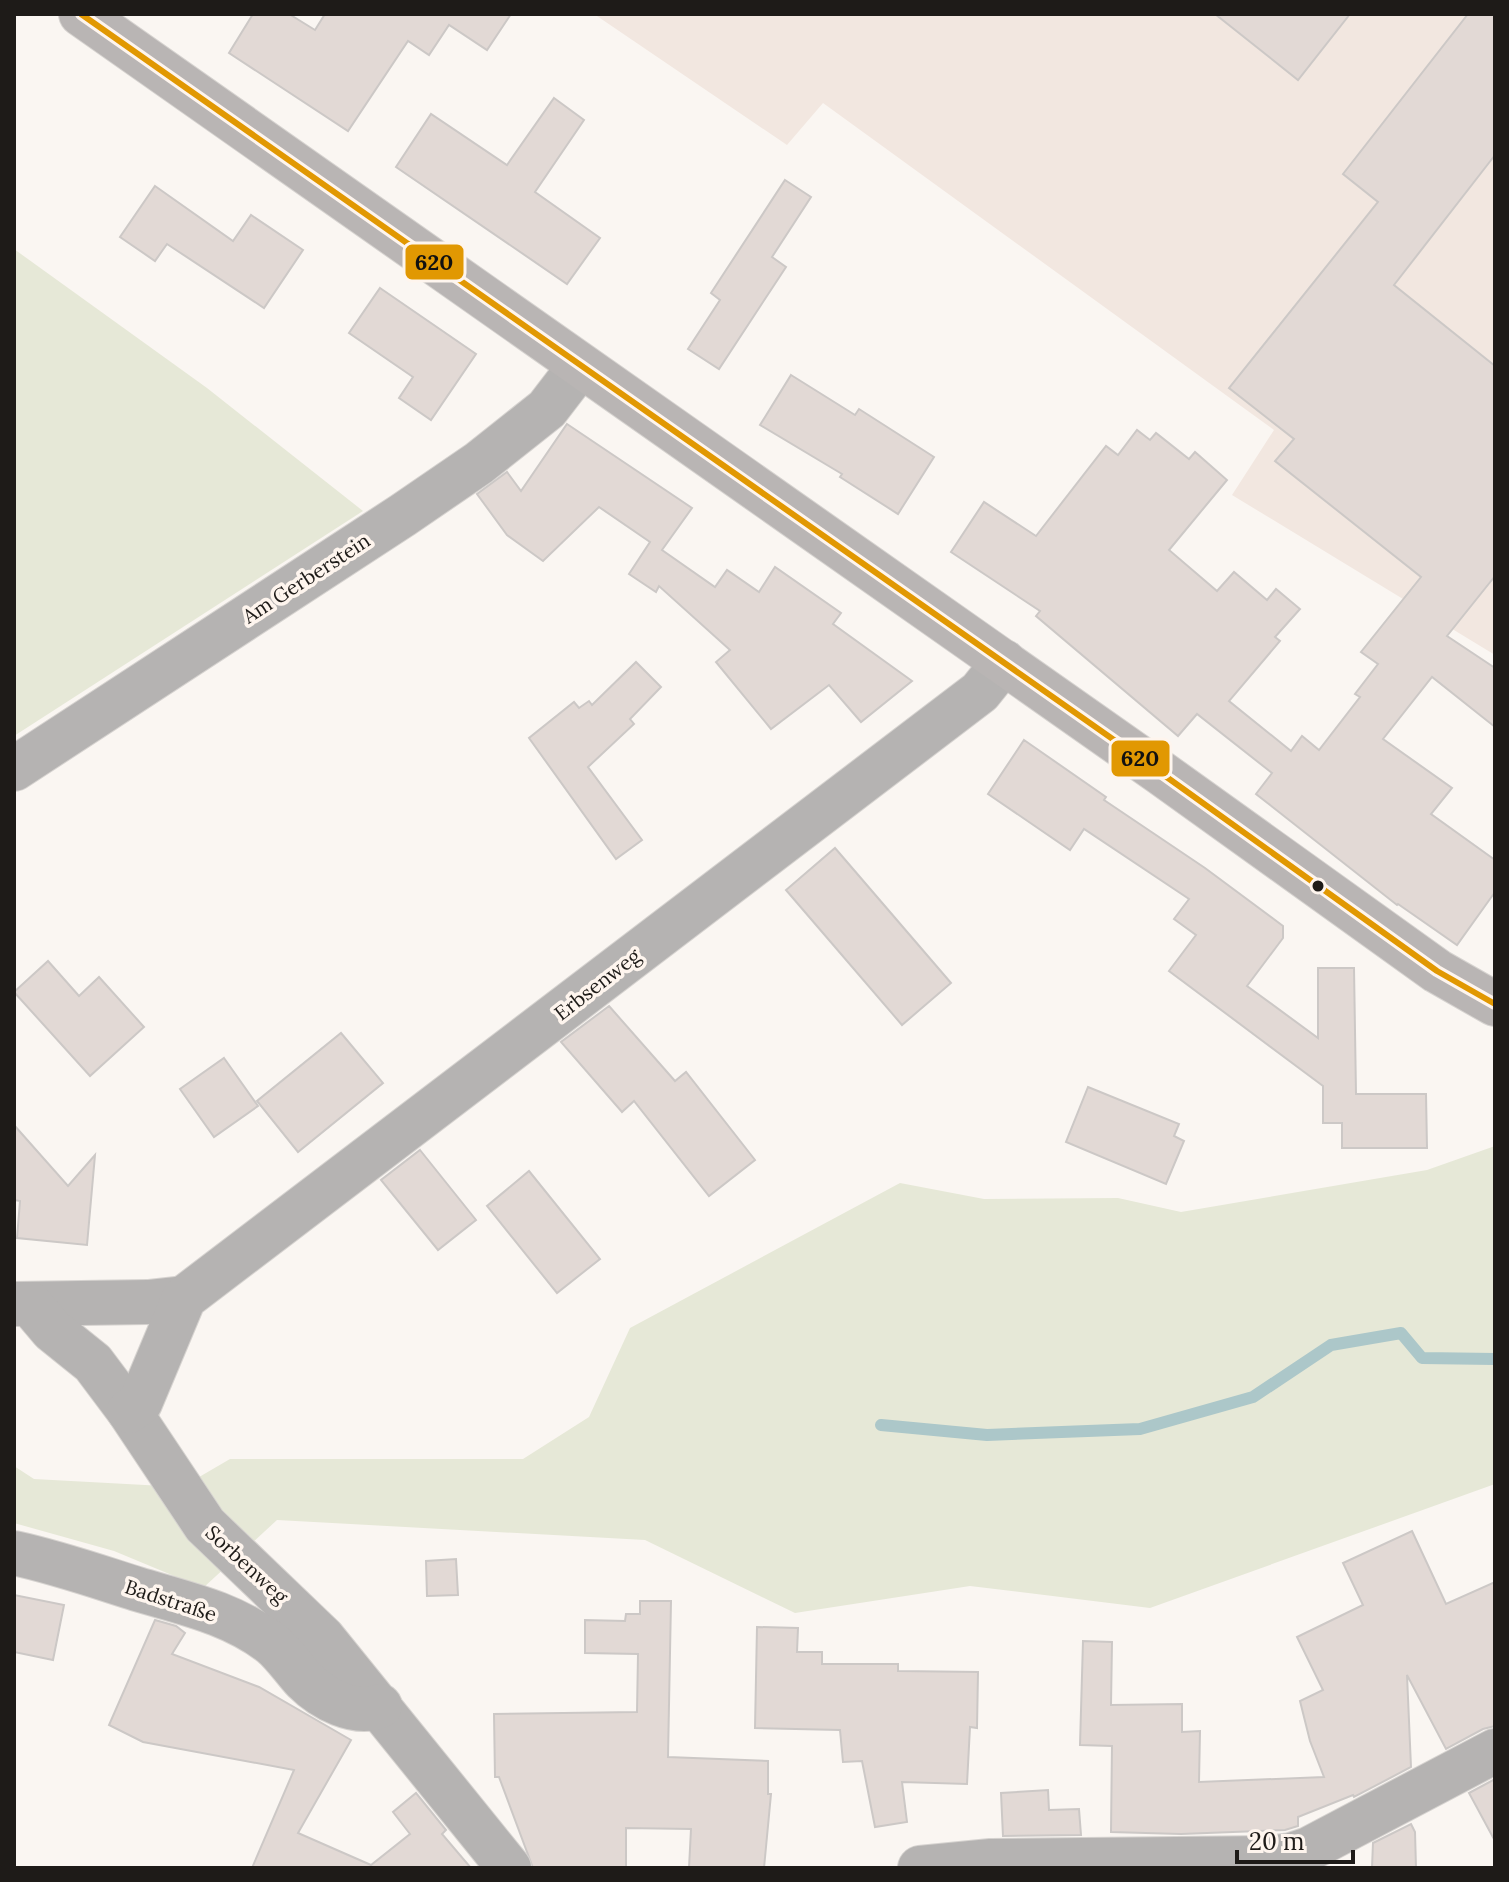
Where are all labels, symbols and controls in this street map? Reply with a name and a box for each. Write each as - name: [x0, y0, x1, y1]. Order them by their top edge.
- line badge: 620: [404, 243, 465, 281]
- text: 620: [415, 248, 453, 276]
- street label: Am Gerberstein: [237, 527, 374, 629]
- line badge: 620: [1110, 739, 1171, 778]
- text: 620: [1121, 744, 1159, 772]
- unlabelled marker: [1310, 878, 1326, 894]
- street label: Erbsenweg: [549, 942, 646, 1025]
- street label: Sorbenweg: [201, 1520, 294, 1609]
- street label: Badstraße: [122, 1573, 220, 1627]
- scale bar: [1237, 1814, 1353, 1864]
- text: 20 m: [1249, 1826, 1305, 1857]

